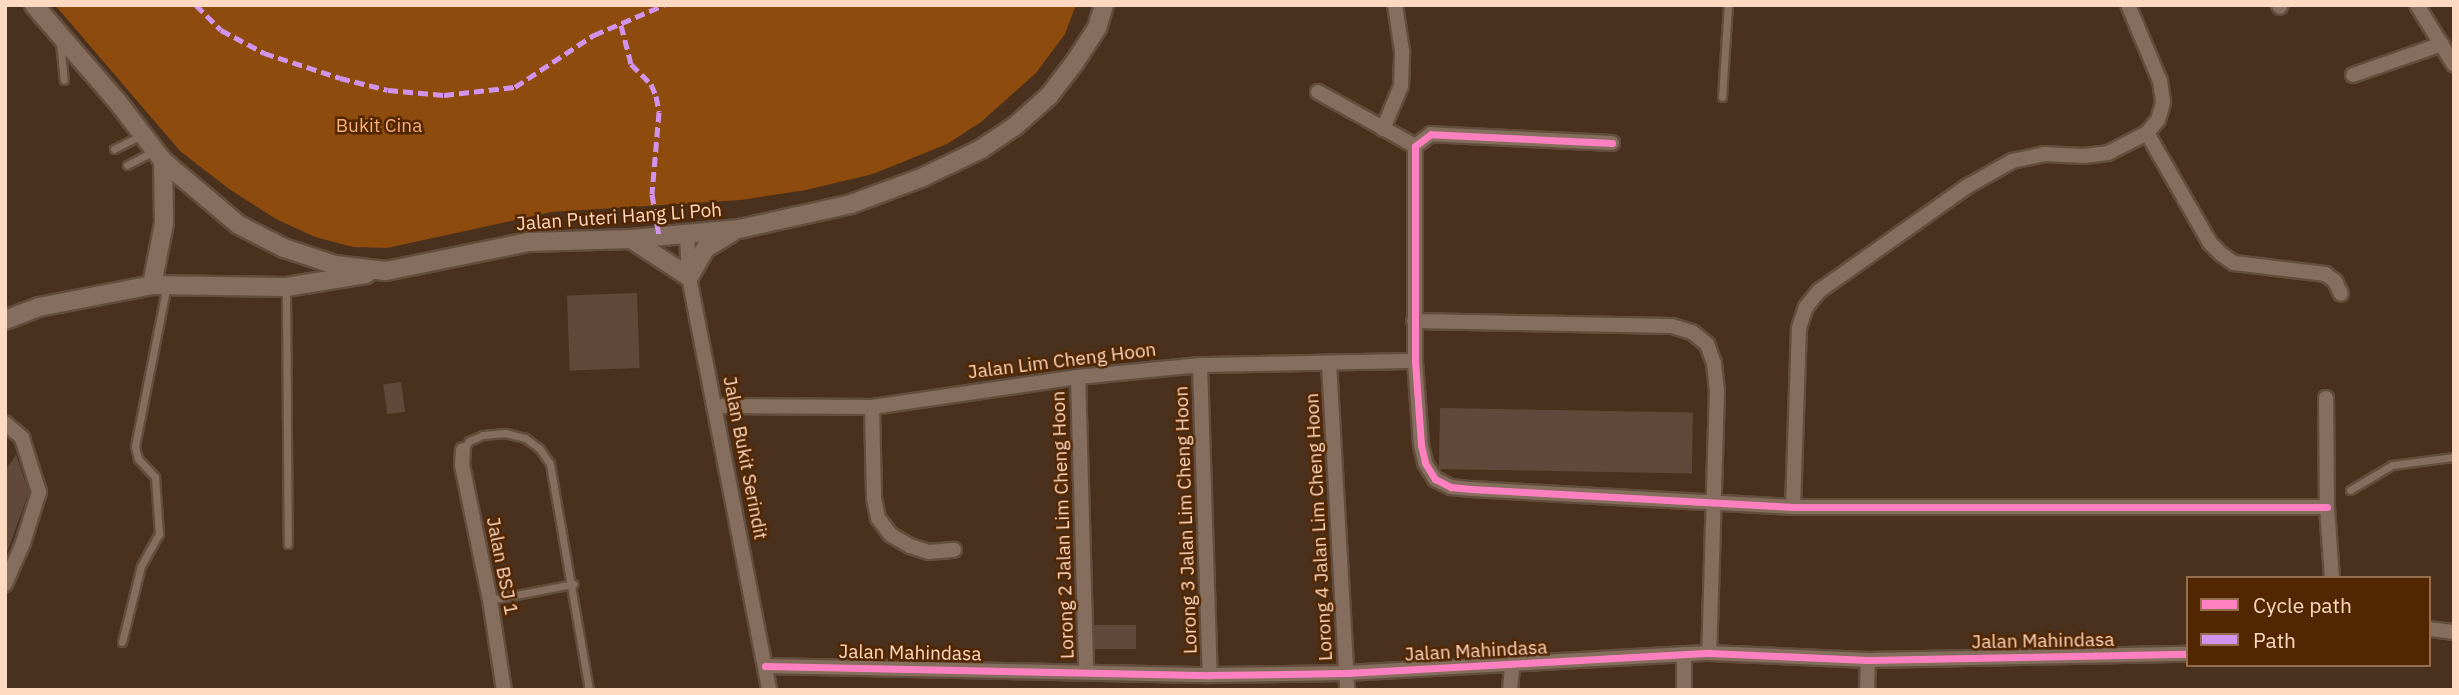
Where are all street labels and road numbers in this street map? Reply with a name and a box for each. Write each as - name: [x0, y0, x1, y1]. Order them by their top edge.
- street label: Jalan Puteri Hang Li Poh: [515, 198, 723, 236]
- street label: Jalan Lim Cheng Hoon: [967, 338, 1157, 384]
- street label: Jalan Bukit Serindit: [718, 374, 772, 542]
- street label: Lorong 3 Jalan Lim Cheng Hoon: [1170, 386, 1202, 654]
- street label: Lorong 2 Jalan Lim Cheng Hoon: [1047, 391, 1079, 659]
- street label: Lorong 4 Jalan Lim Cheng Hoon: [1301, 392, 1337, 662]
- street label: Jalan BSJ 1: [481, 515, 523, 617]
- street label: Jalan Mahindasa: [1971, 628, 2115, 654]
- street label: Jalan Mahindasa: [1404, 636, 1548, 666]
- street label: Jalan Mahindasa: [838, 640, 982, 666]

